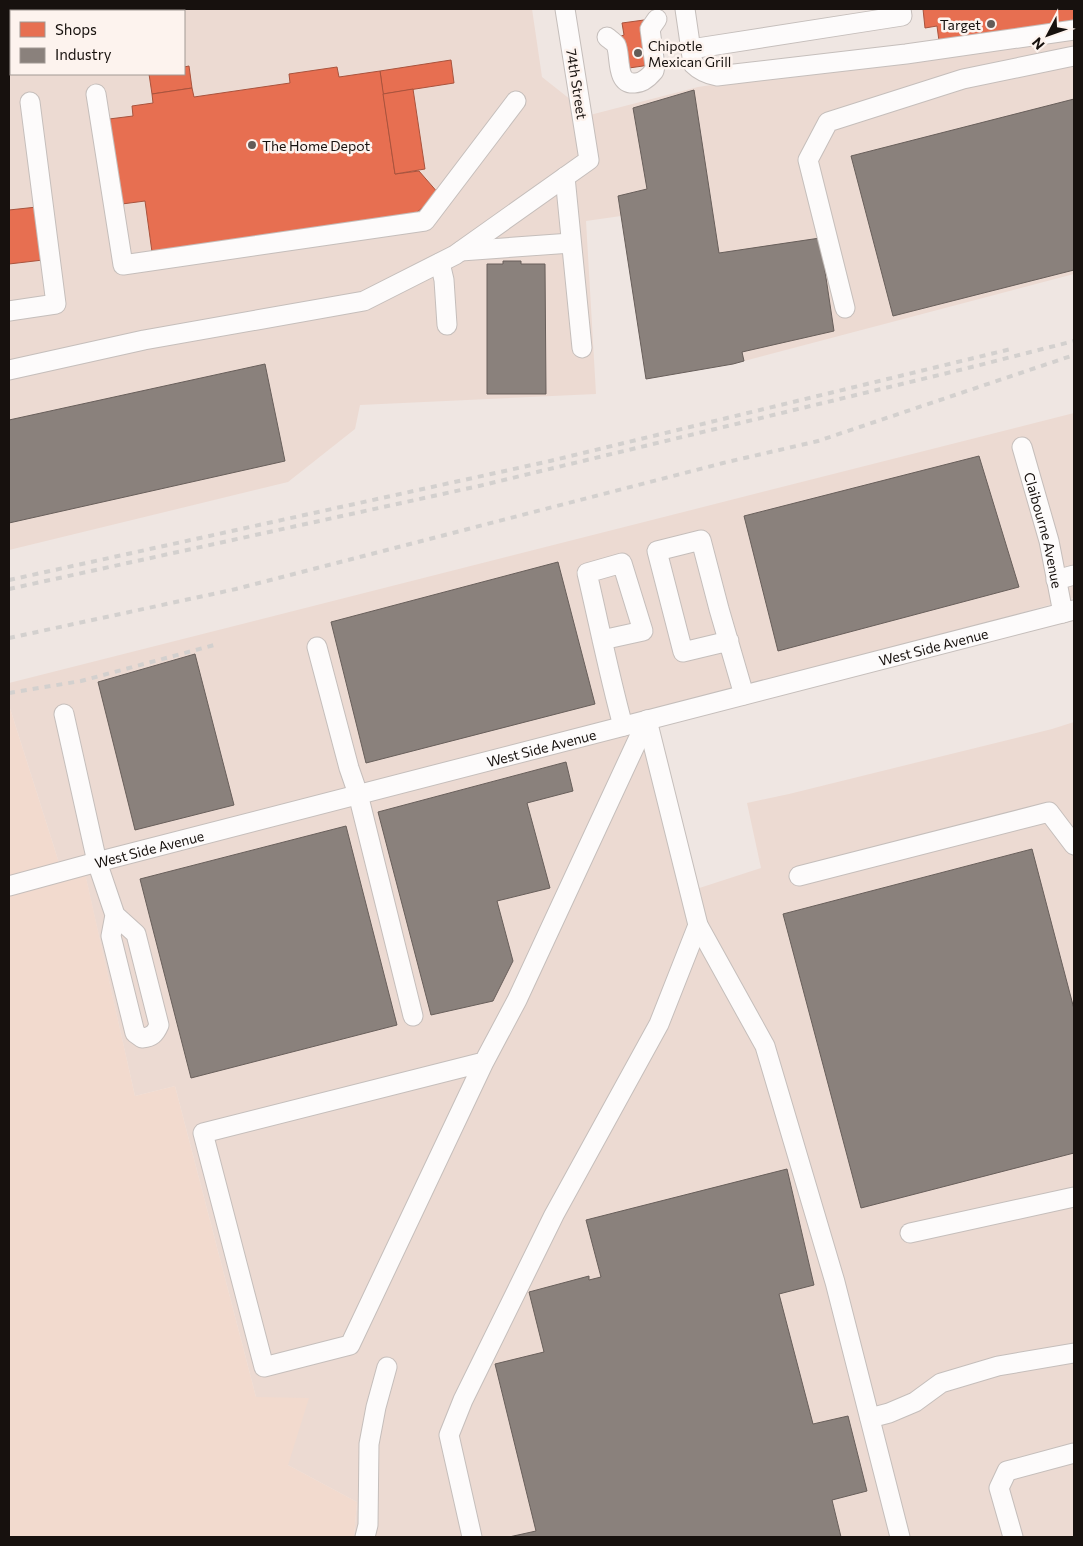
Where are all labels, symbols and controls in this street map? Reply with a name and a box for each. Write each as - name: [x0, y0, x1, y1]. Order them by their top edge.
- legend: [10, 10, 185, 75]
- north arrow: [1023, 10, 1073, 60]
- place label: Target: [940, 16, 981, 33]
- marker: Target: [985, 18, 997, 30]
- text: Shops: [55, 20, 97, 38]
- text: N: [1028, 34, 1048, 53]
- place label: Chipotle Mexican Grill: [648, 37, 731, 70]
- text: Industry: [55, 45, 112, 63]
- marker: Chipotle Mexican Grill: [632, 47, 644, 59]
- street label: 74th Street: [563, 48, 591, 121]
- place label: The Home Depot: [262, 137, 370, 154]
- marker: The Home Depot: [246, 139, 258, 151]
- street label: Claibourne Avenue: [1021, 470, 1066, 589]
- street label: West Side Avenue: [877, 624, 990, 669]
- street label: West Side Avenue: [485, 725, 598, 770]
- street label: West Side Avenue: [93, 826, 206, 871]

